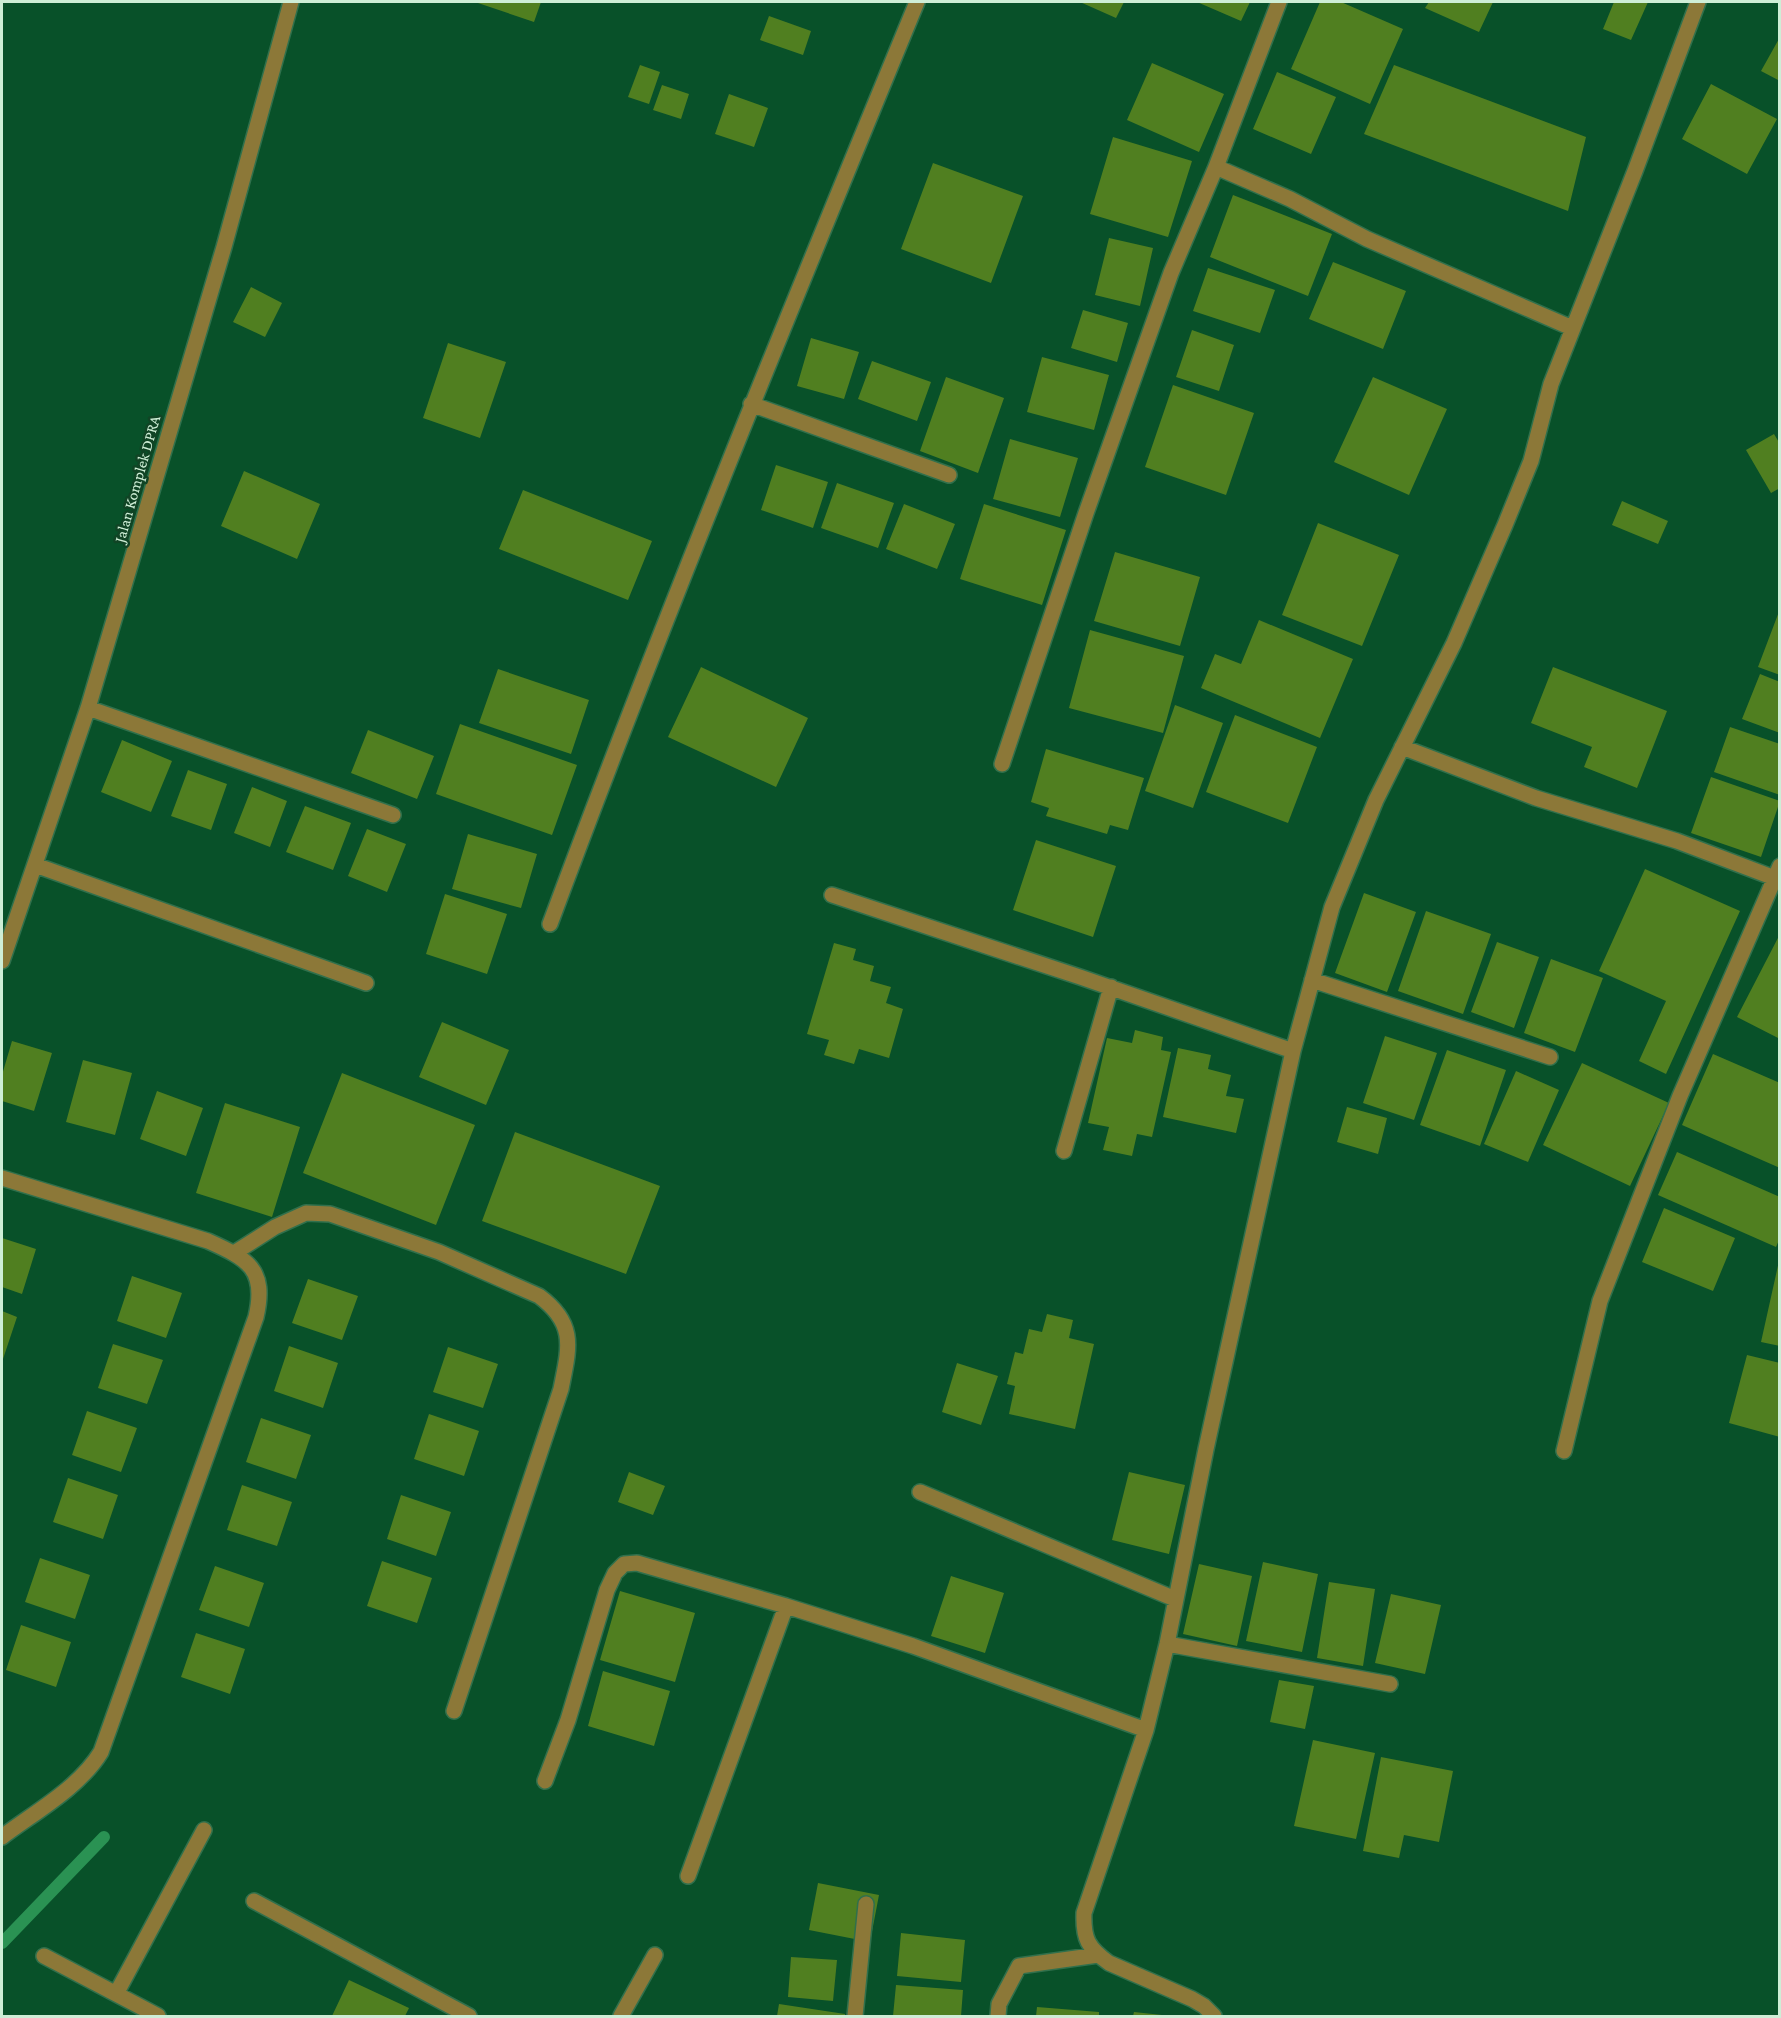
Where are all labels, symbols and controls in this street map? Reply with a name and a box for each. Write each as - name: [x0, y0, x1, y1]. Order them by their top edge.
- street label: Jalan Komplek DPRA: [110, 413, 165, 547]

